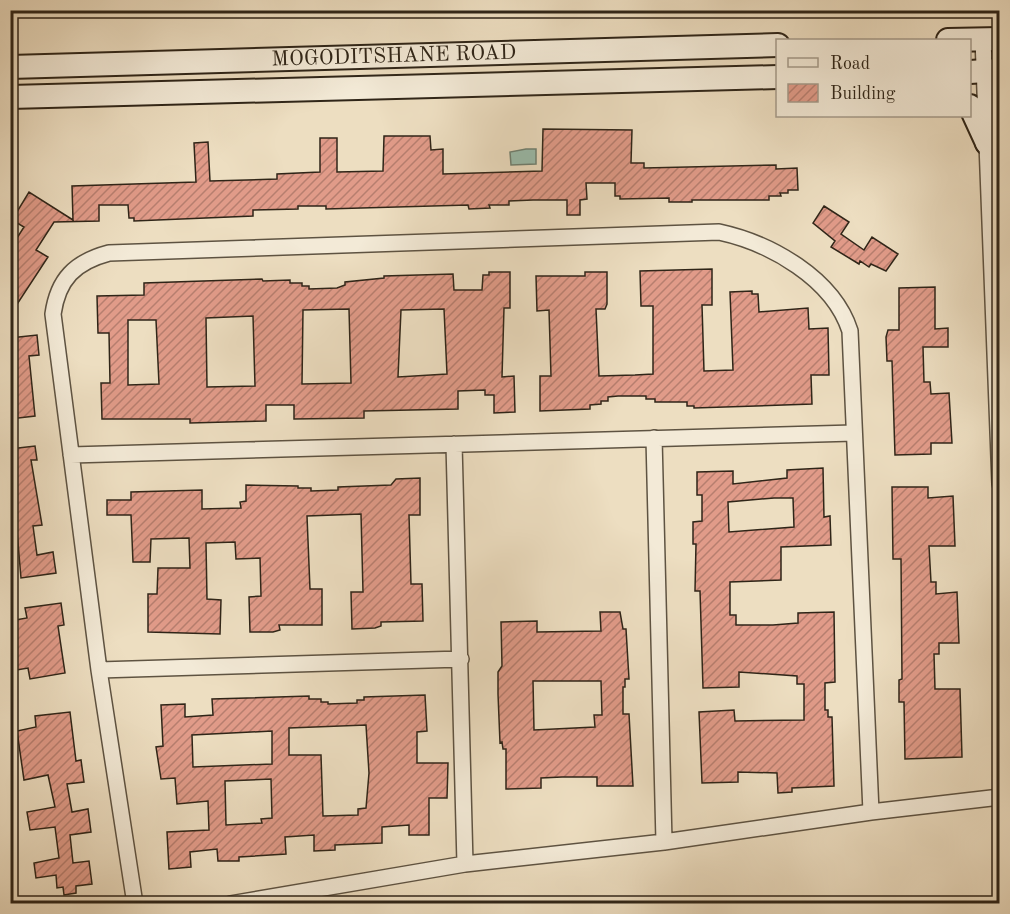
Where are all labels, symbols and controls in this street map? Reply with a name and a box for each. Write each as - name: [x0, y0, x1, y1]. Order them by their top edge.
- legend: [776, 39, 971, 117]
- street label: MOGODITSHANE ROAD: [271, 42, 517, 70]
- text: Road: [830, 55, 870, 73]
- text: Building: [830, 85, 896, 103]

